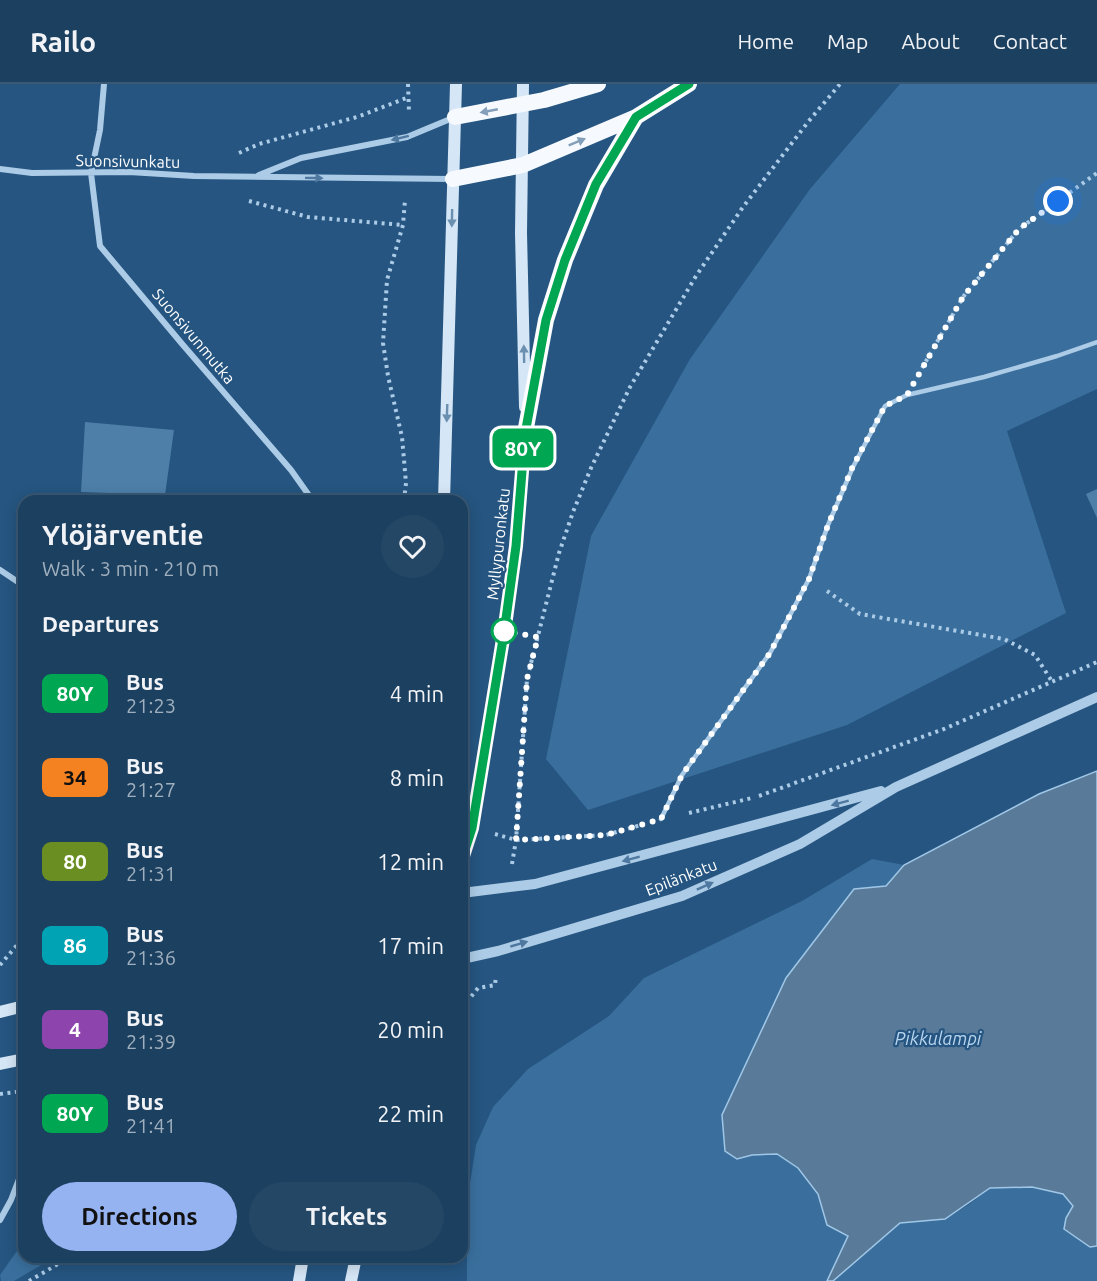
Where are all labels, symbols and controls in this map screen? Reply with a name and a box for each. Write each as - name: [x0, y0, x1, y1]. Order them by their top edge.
- text: Railo: [30, 26, 96, 57]
- text: Home: [737, 29, 794, 53]
- text: Map: [827, 29, 868, 53]
- text: About: [901, 29, 960, 53]
- text: Contact: [993, 29, 1067, 53]
- one-way arrow: [480, 107, 499, 116]
- one-way arrow: [391, 134, 409, 144]
- one-way arrow: [568, 137, 586, 147]
- street label: Suonsivunkatu: [76, 151, 180, 171]
- one-way arrow: [304, 173, 323, 182]
- your location: [1043, 186, 1073, 216]
- one-way arrow: [447, 208, 457, 227]
- street label: Suonsivunmutka: [149, 285, 239, 387]
- one-way arrow: [519, 344, 528, 363]
- one-way arrow: [442, 403, 451, 422]
- line badge: 80Y: [488, 428, 558, 468]
- text: 80Y: [504, 436, 542, 460]
- street label: Myllypuronkatu: [483, 487, 513, 601]
- button: heart: [381, 515, 444, 578]
- text: Ylöjärventie: [42, 519, 204, 550]
- text: Walk · 3 min · 210 m: [42, 557, 219, 580]
- text: Departures: [42, 611, 159, 636]
- unlabelled marker: [491, 618, 517, 644]
- text: Bus: [126, 669, 164, 694]
- text: 80Y: [56, 681, 94, 705]
- text: 4 min: [390, 681, 444, 706]
- text: 21:23: [126, 694, 176, 717]
- text: Bus: [126, 753, 164, 778]
- text: 34: [63, 765, 87, 789]
- text: 8 min: [390, 765, 444, 790]
- text: 21:27: [126, 778, 176, 801]
- one-way arrow: [830, 799, 848, 808]
- text: Bus: [126, 837, 164, 862]
- text: 80: [63, 849, 87, 873]
- text: 12 min: [377, 849, 444, 874]
- one-way arrow: [622, 855, 640, 865]
- street label: Epilänkatu: [643, 855, 719, 899]
- text: 21:31: [126, 862, 176, 885]
- one-way arrow: [696, 881, 714, 891]
- text: Bus: [126, 921, 164, 946]
- text: 86: [63, 933, 87, 957]
- text: 17 min: [377, 933, 444, 958]
- one-way arrow: [510, 939, 528, 948]
- text: 21:36: [126, 946, 176, 969]
- text: Bus: [126, 1005, 164, 1030]
- text: 4: [69, 1017, 81, 1041]
- text: 20 min: [377, 1017, 444, 1042]
- water label: Pikkulampi: [895, 1028, 982, 1048]
- text: 21:39: [126, 1030, 176, 1053]
- text: Bus: [126, 1089, 164, 1114]
- text: 80Y: [56, 1101, 94, 1125]
- text: 22 min: [377, 1101, 444, 1126]
- text: 21:41: [126, 1114, 176, 1137]
- button: Directions: [42, 1182, 237, 1251]
- button: Tickets: [249, 1182, 444, 1251]

